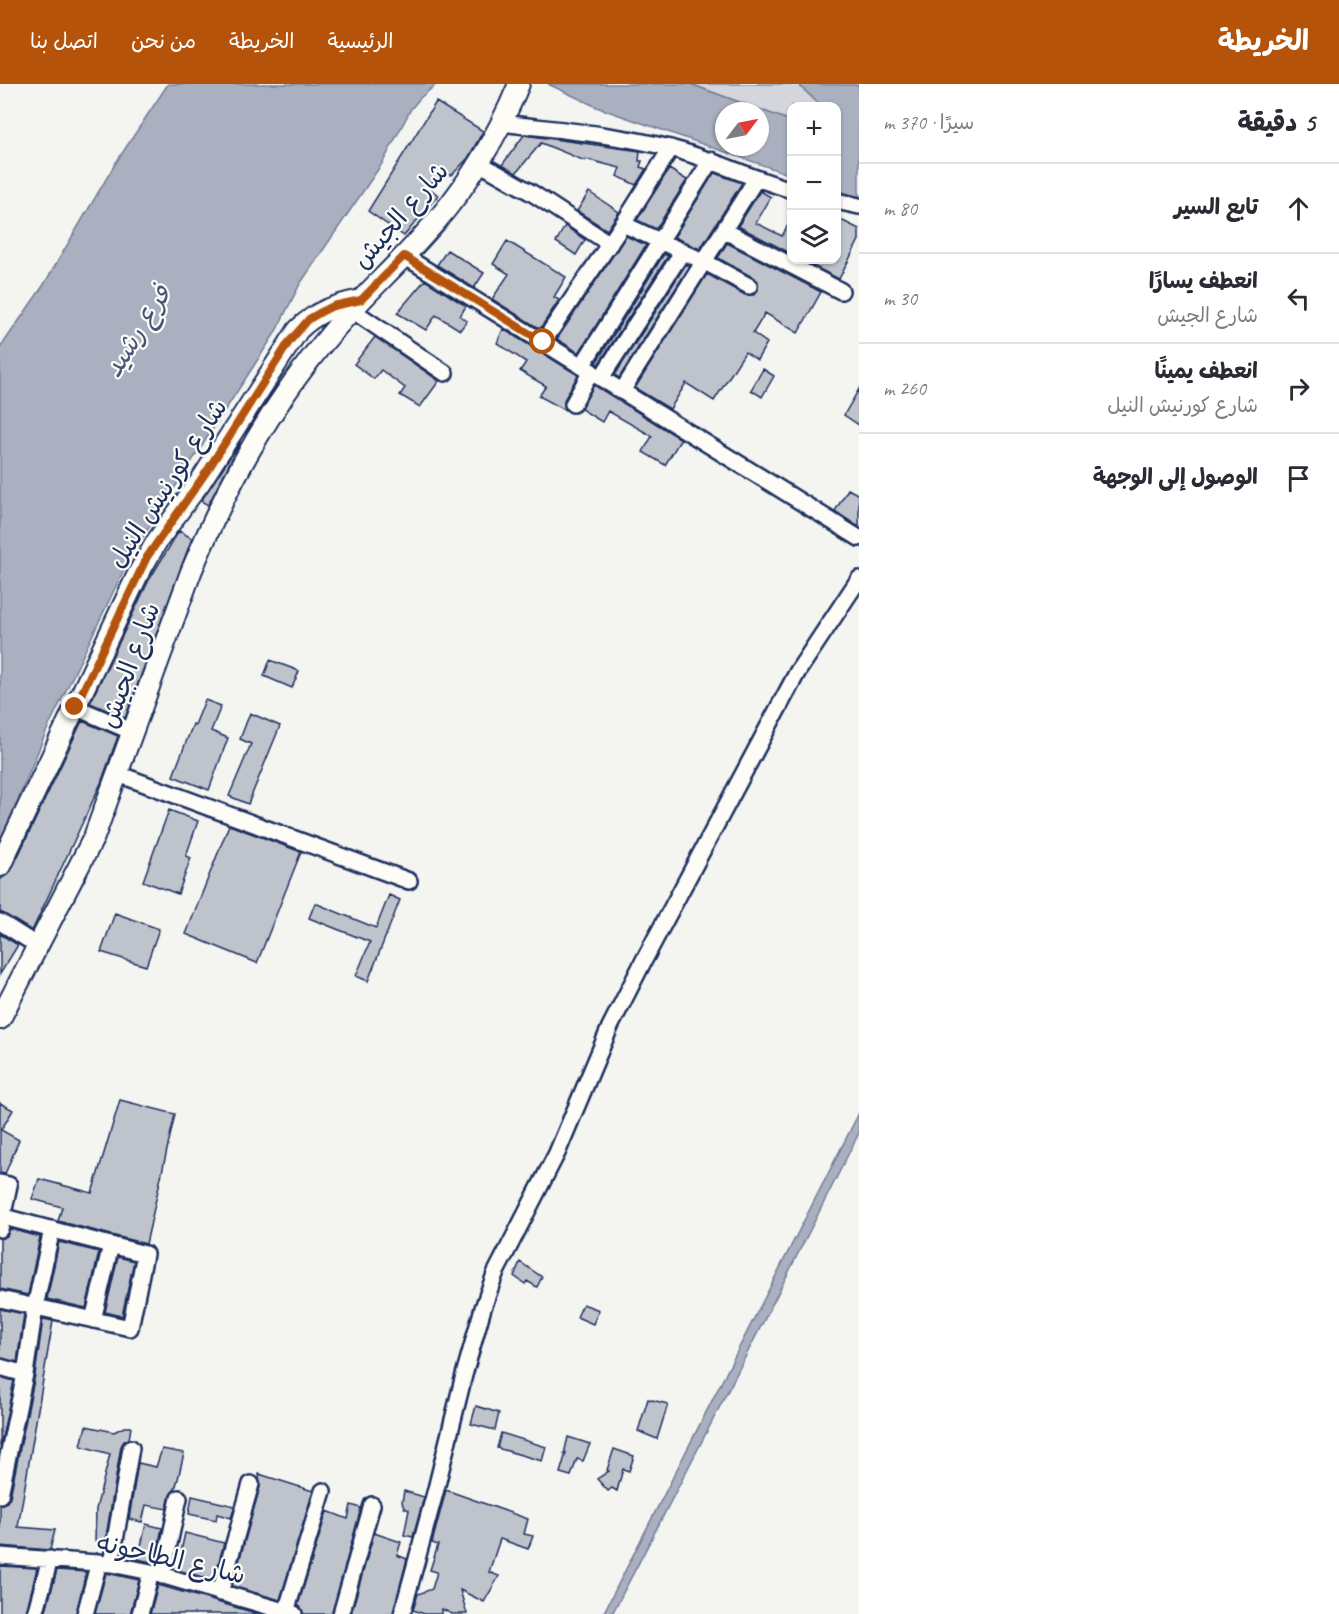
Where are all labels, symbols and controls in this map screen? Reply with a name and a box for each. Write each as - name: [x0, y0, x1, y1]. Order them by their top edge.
- text: الخريطة: [1218, 23, 1309, 58]
- text: اتصل بنا: [30, 28, 98, 54]
- text: من نحن: [131, 28, 196, 54]
- text: الخريطة: [229, 28, 295, 54]
- text: الرئيسية: [328, 28, 393, 54]
- north arrow: [715, 102, 769, 156]
- map controls: [787, 102, 841, 264]
- button: +: [787, 102, 841, 156]
- text: 5 دقيقة: [1237, 106, 1315, 139]
- text: سيرًا · 370 m: [883, 110, 974, 135]
- street label: شارع الجيش: [345, 155, 457, 276]
- button: −: [787, 156, 841, 210]
- icon: ahead: [1282, 192, 1315, 225]
- text: تابع السير: [1174, 193, 1258, 221]
- text: 80 m: [883, 196, 917, 221]
- button: layers: [787, 210, 841, 264]
- text: انعطف يسارًا: [1149, 267, 1258, 295]
- water label: فرع رشيد: [96, 278, 181, 384]
- icon: left: [1282, 282, 1315, 315]
- text: 30 m: [883, 286, 917, 311]
- text: شارع الجيش: [1157, 303, 1258, 328]
- route start: [529, 328, 555, 354]
- text: انعطف يمينًا: [1154, 357, 1258, 385]
- icon: right: [1282, 372, 1315, 405]
- text: 260 m: [883, 376, 926, 401]
- street label: شارع كورنيش النيل: [100, 392, 235, 575]
- text: شارع كورنيش النيل: [1107, 393, 1258, 418]
- icon: arrive: [1282, 462, 1315, 495]
- text: الوصول إلى الوجهة: [1093, 463, 1258, 491]
- street label: شارع الجيش: [92, 598, 168, 733]
- route end: [61, 693, 87, 719]
- street label: شارع الطاحونه: [93, 1525, 249, 1593]

